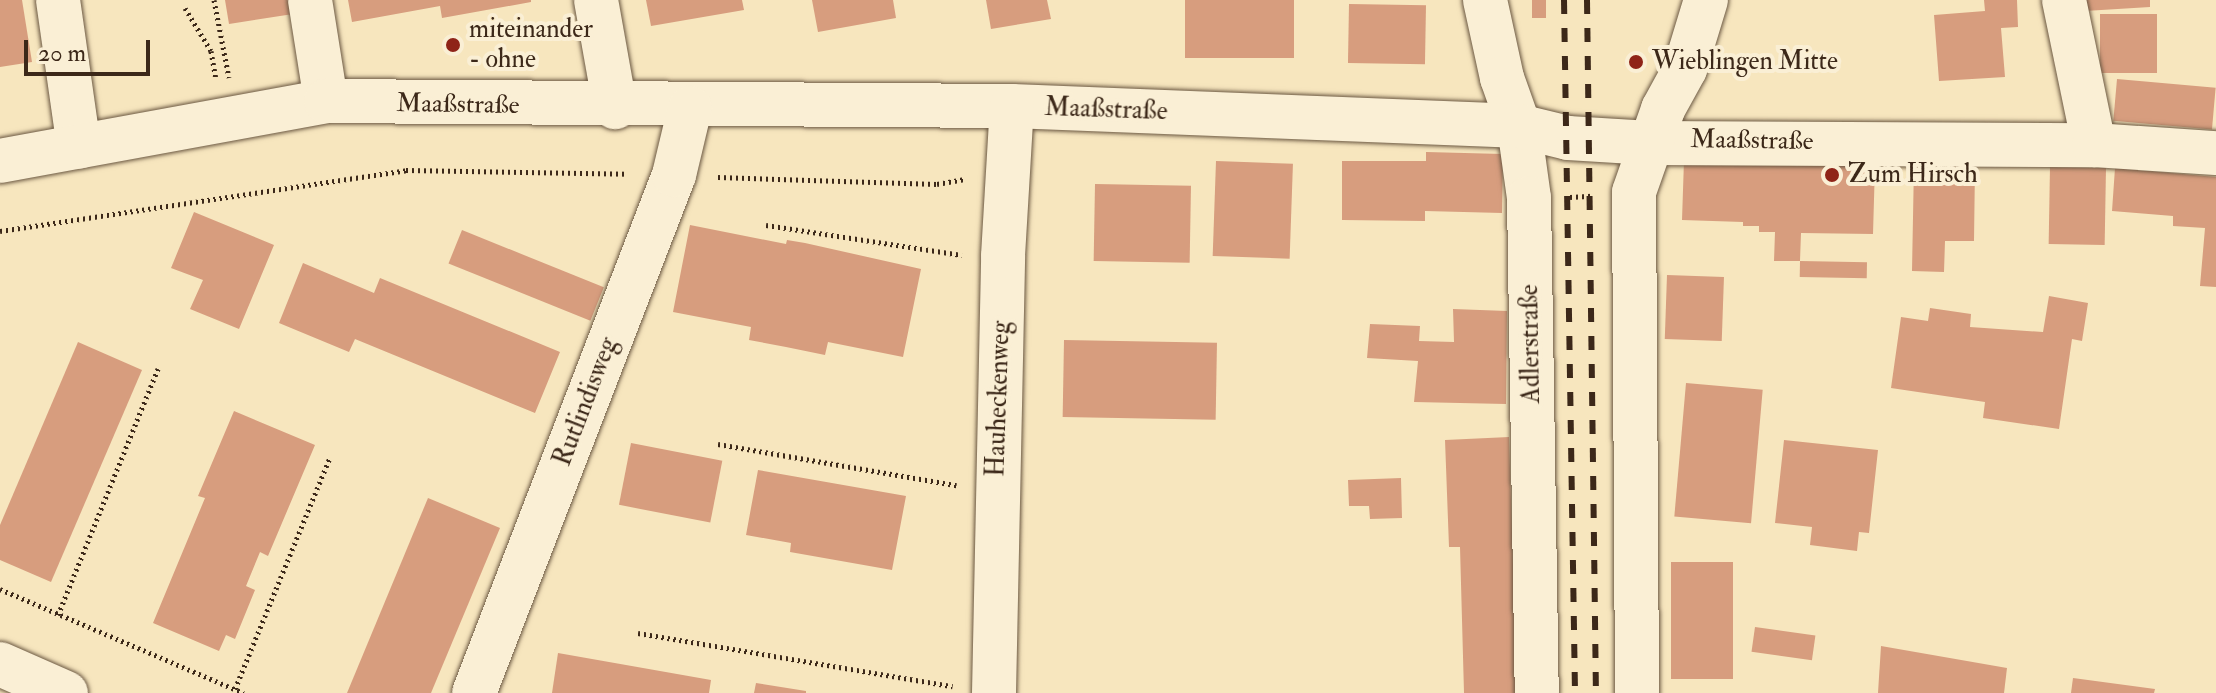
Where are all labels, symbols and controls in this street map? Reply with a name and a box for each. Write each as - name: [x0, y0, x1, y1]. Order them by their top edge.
- place label: miteinander - ohne: [469, 14, 593, 76]
- scale bar: [28, 24, 154, 74]
- marker: miteinander - ohne: [444, 36, 462, 54]
- text: 20 m: [38, 38, 86, 69]
- place label: Wieblingen Mitte: [1652, 46, 1838, 78]
- marker: Wieblingen Mitte: [1627, 53, 1645, 71]
- street label: Maaßstraße: [396, 88, 520, 122]
- street label: Maaßstraße: [1044, 92, 1168, 128]
- street label: Maaßstraße: [1690, 124, 1814, 158]
- place label: Zum Hirsch: [1848, 159, 1978, 191]
- marker: Zum Hirsch: [1823, 166, 1841, 184]
- street label: Adlerstraße: [1514, 284, 1548, 404]
- street label: Hauheckenweg: [981, 321, 1017, 477]
- street label: Rutlindisweg: [547, 333, 625, 471]

